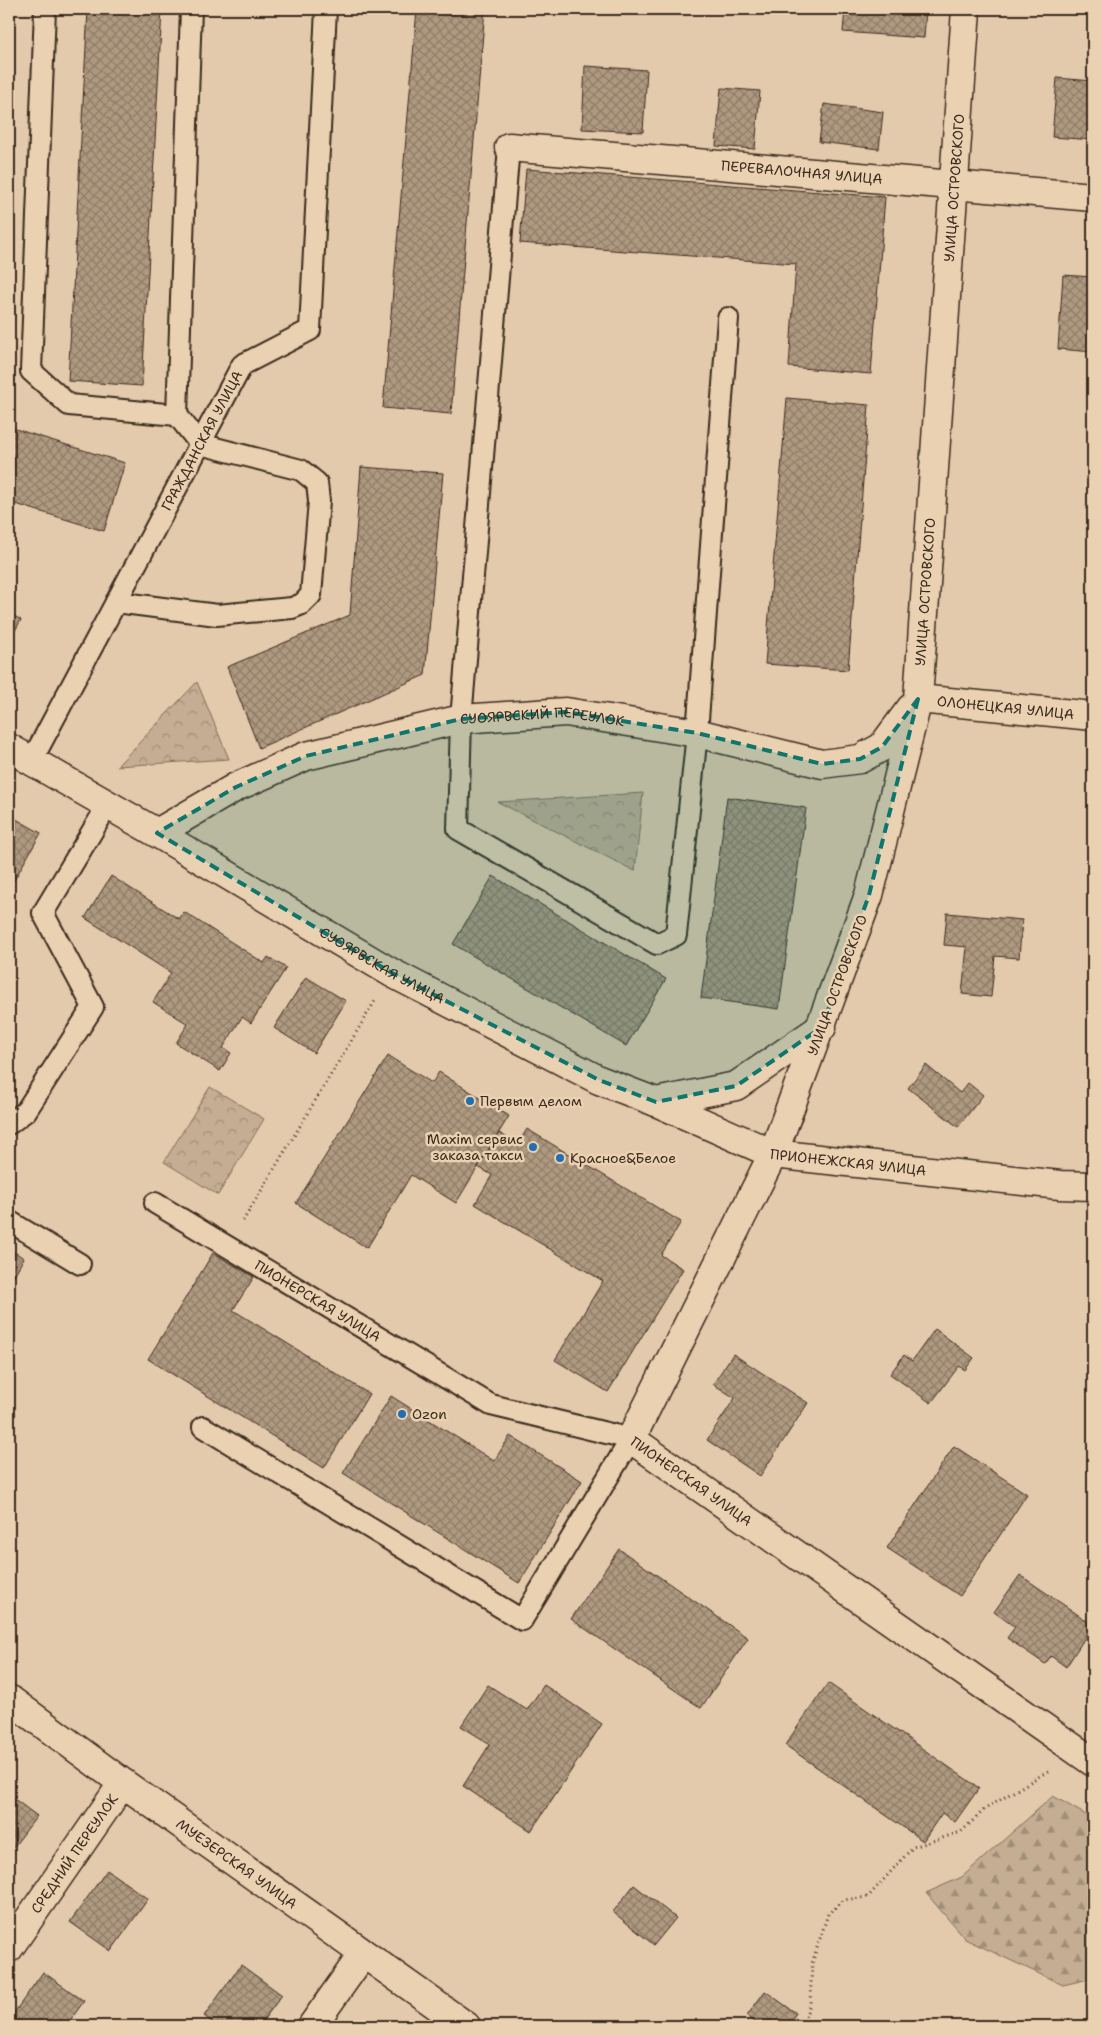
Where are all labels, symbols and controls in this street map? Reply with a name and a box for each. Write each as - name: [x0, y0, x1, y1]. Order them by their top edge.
- street label: УЛИЦА ОСТРОВСКОГО: [940, 113, 968, 263]
- street label: ПЕРЕВАЛОЧНАЯ УЛИЦА: [721, 156, 883, 188]
- street label: ГРАЖДАНСКАЯ УЛИЦА: [157, 367, 246, 514]
- street label: УЛИЦА ОСТРОВСКОГО: [911, 517, 939, 667]
- street label: ОЛОНЕЦКАЯ УЛИЦА: [936, 692, 1075, 723]
- street label: СУОЯРВСКИЙ ПЕРЕУЛОК: [459, 703, 626, 730]
- street label: УЛИЦА ОСТРОВСКОГО: [803, 912, 871, 1058]
- street label: СУОЯРВСКАЯ УЛИЦА: [317, 923, 448, 1008]
- place label: Первым делом: [480, 1092, 582, 1110]
- marker: Первым делом: [464, 1095, 476, 1107]
- place label: Maxim сервис заказа такси: [427, 1130, 523, 1164]
- marker: Maxim сервис заказа такси: [527, 1141, 539, 1153]
- street label: ПРИОНЕЖСКАЯ УЛИЦА: [769, 1145, 927, 1179]
- place label: Красное&Белое: [570, 1149, 676, 1167]
- marker: Красное&Белое: [554, 1152, 566, 1164]
- street label: ПИОНЕРСКАЯ УЛИЦА: [251, 1256, 384, 1346]
- place label: Ozon: [412, 1405, 447, 1423]
- marker: Ozon: [396, 1408, 408, 1420]
- street label: ПИОНЕРСКАЯ УЛИЦА: [627, 1433, 756, 1530]
- street label: СРЕДНИЙ ПЕРЕУЛОК: [27, 1790, 122, 1917]
- street label: МУЕЗЕРСКАЯ УЛИЦА: [173, 1815, 301, 1913]

